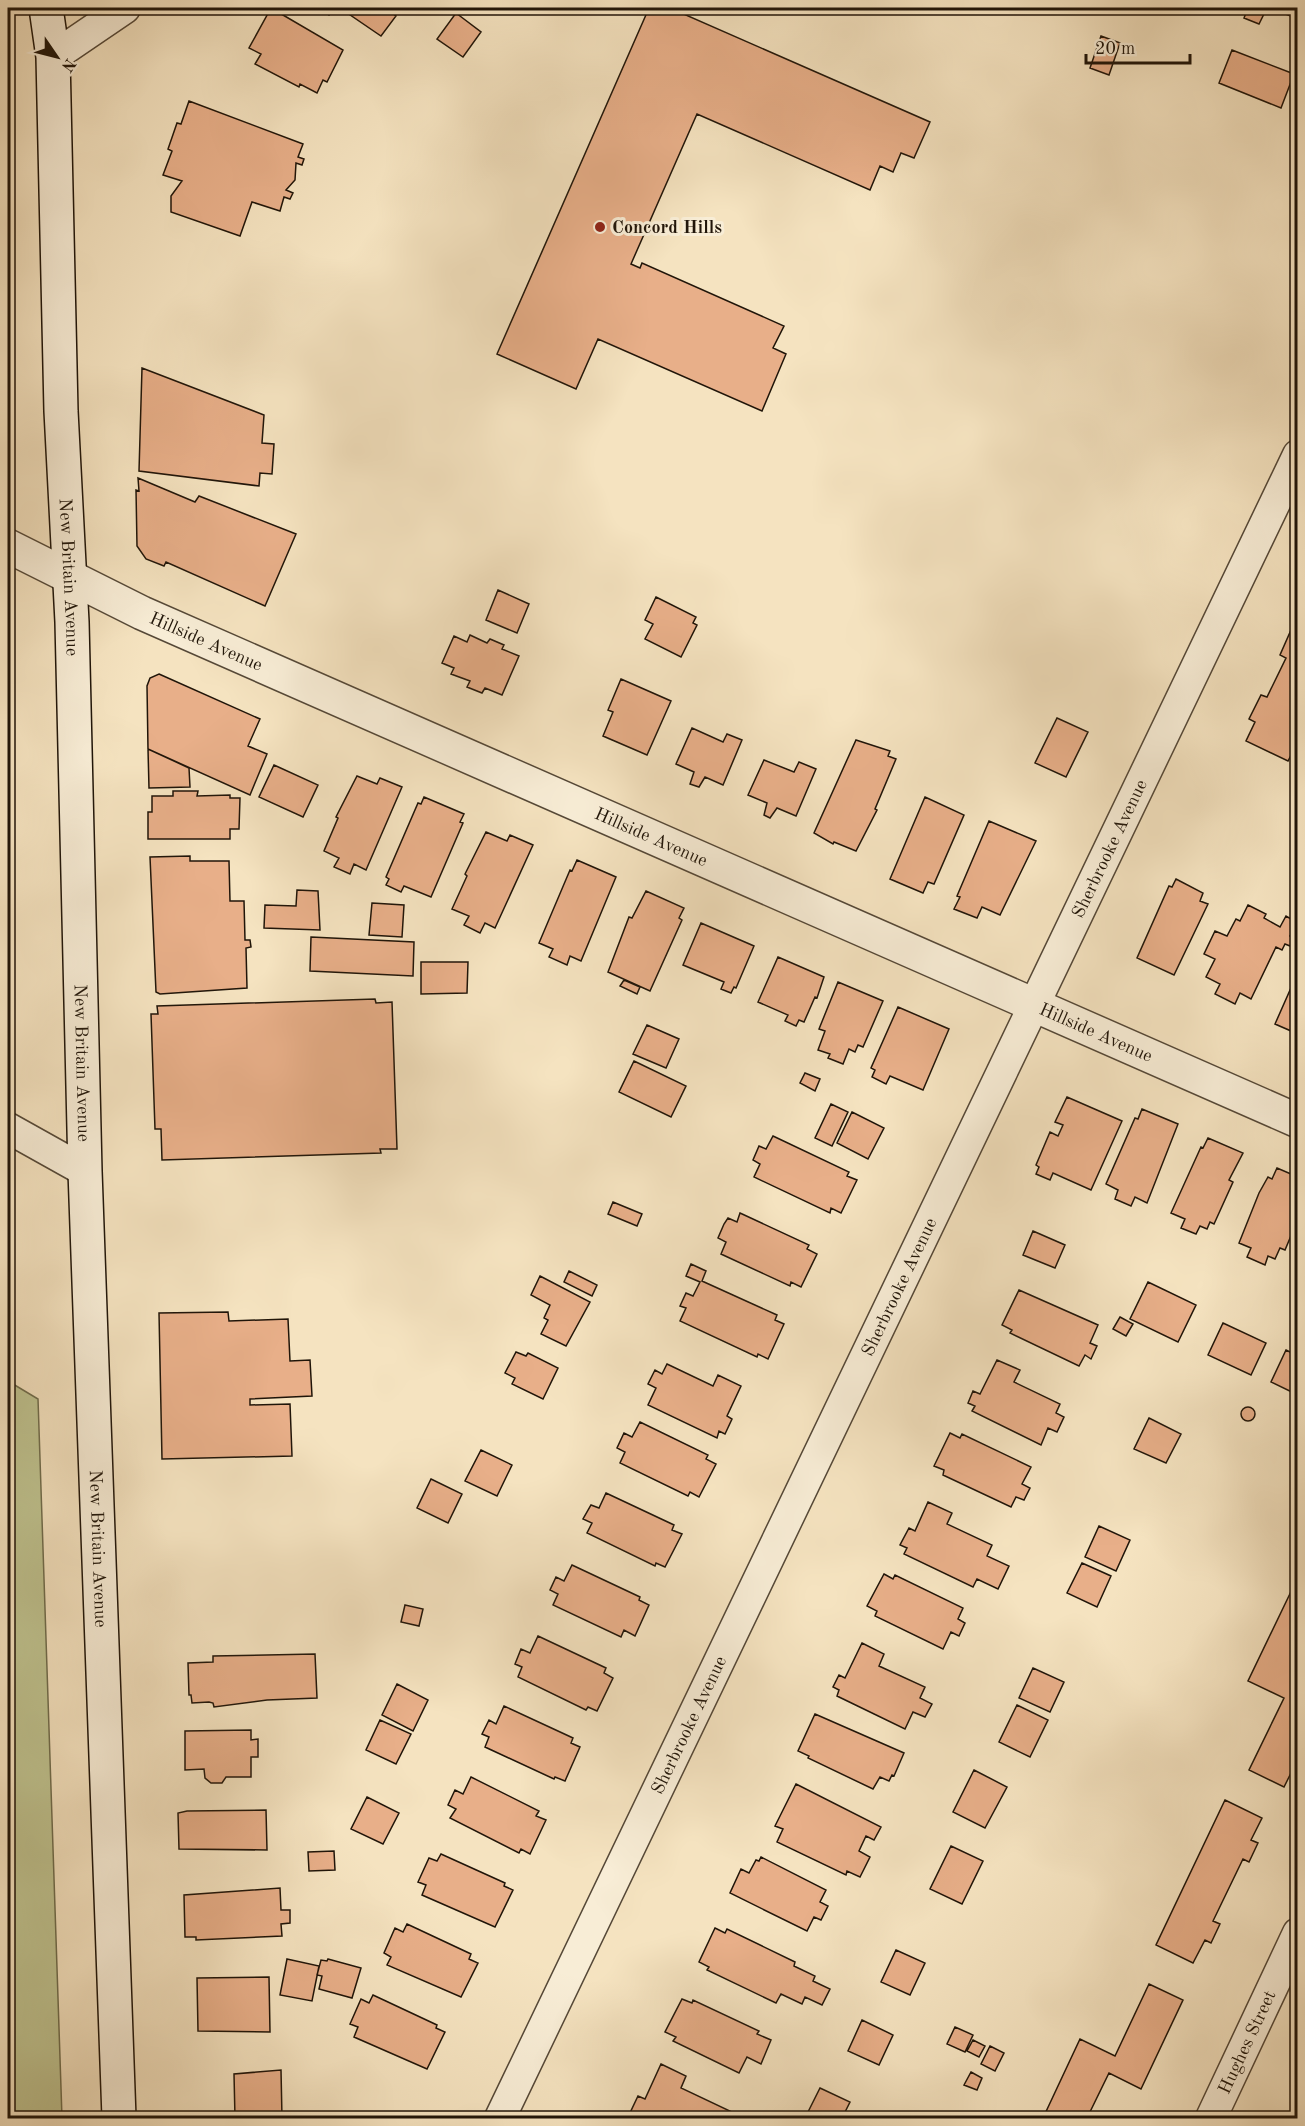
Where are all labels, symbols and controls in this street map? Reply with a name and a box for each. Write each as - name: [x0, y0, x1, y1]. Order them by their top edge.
- north arrow: [27, 27, 87, 87]
- scale bar: [1086, 27, 1190, 65]
- text: 20 m: [1095, 40, 1135, 58]
- text: N: [57, 55, 78, 75]
- place label: Concord Hills: [612, 219, 722, 237]
- marker: Concord Hills: [593, 220, 607, 234]
- street label: New Britain Avenue: [56, 498, 81, 656]
- street label: Hillside Avenue: [147, 609, 265, 675]
- street label: Sherbrooke Avenue: [1069, 777, 1151, 921]
- street label: Hillside Avenue: [592, 805, 710, 870]
- street label: New Britain Avenue: [71, 984, 92, 1142]
- street label: Hillside Avenue: [1037, 1001, 1155, 1066]
- street label: Sherbrooke Avenue: [859, 1215, 941, 1359]
- street label: New Britain Avenue: [86, 1470, 109, 1628]
- street label: Sherbrooke Avenue: [649, 1653, 730, 1797]
- street label: Hughes Street: [1216, 1988, 1280, 2097]

